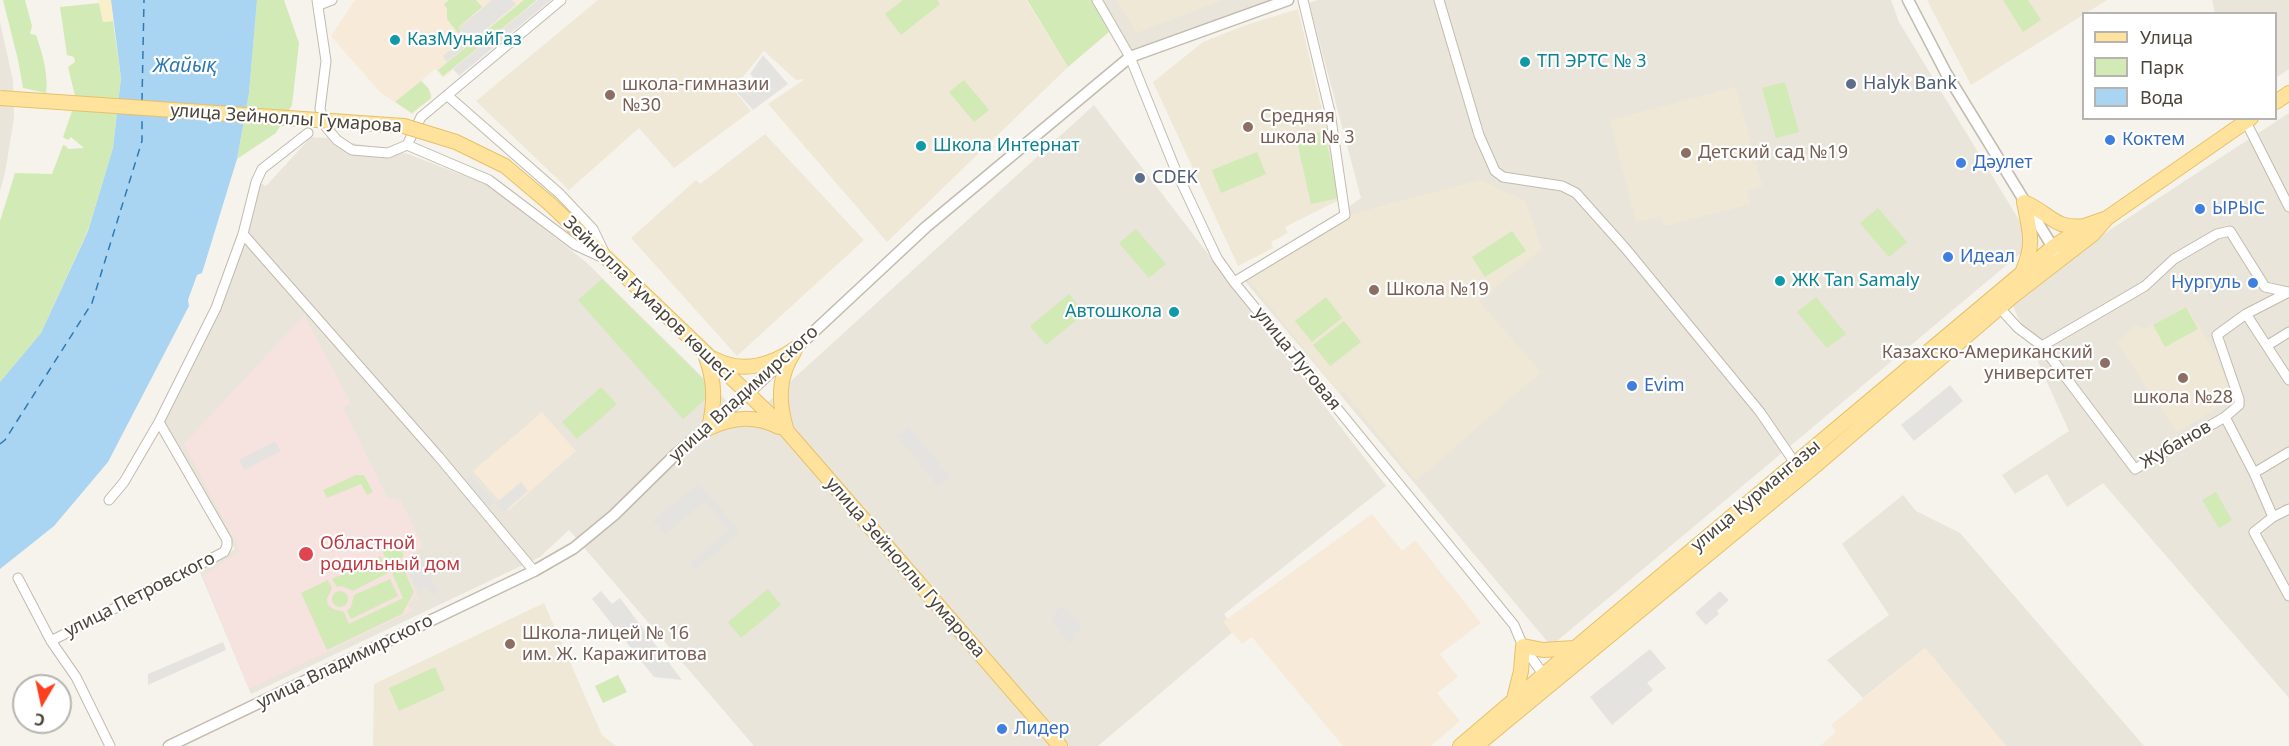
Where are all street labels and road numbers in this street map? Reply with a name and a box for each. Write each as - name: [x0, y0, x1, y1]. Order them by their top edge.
- street label: улица Зейноллы Гумарова: [170, 100, 402, 138]
- street label: Зейнолла Ғұмаров көшесі: [559, 212, 737, 386]
- street label: улица Луговая: [1249, 303, 1345, 415]
- street label: улица Владимирского: [665, 321, 823, 467]
- street label: Жубанов: [2137, 416, 2215, 474]
- street label: улица Курмангазы: [1687, 436, 1825, 556]
- street label: улица Зейноллы Гумарова: [821, 473, 989, 663]
- street label: улица Петровского: [61, 548, 219, 642]
- street label: улица Владимирского: [253, 610, 437, 714]

